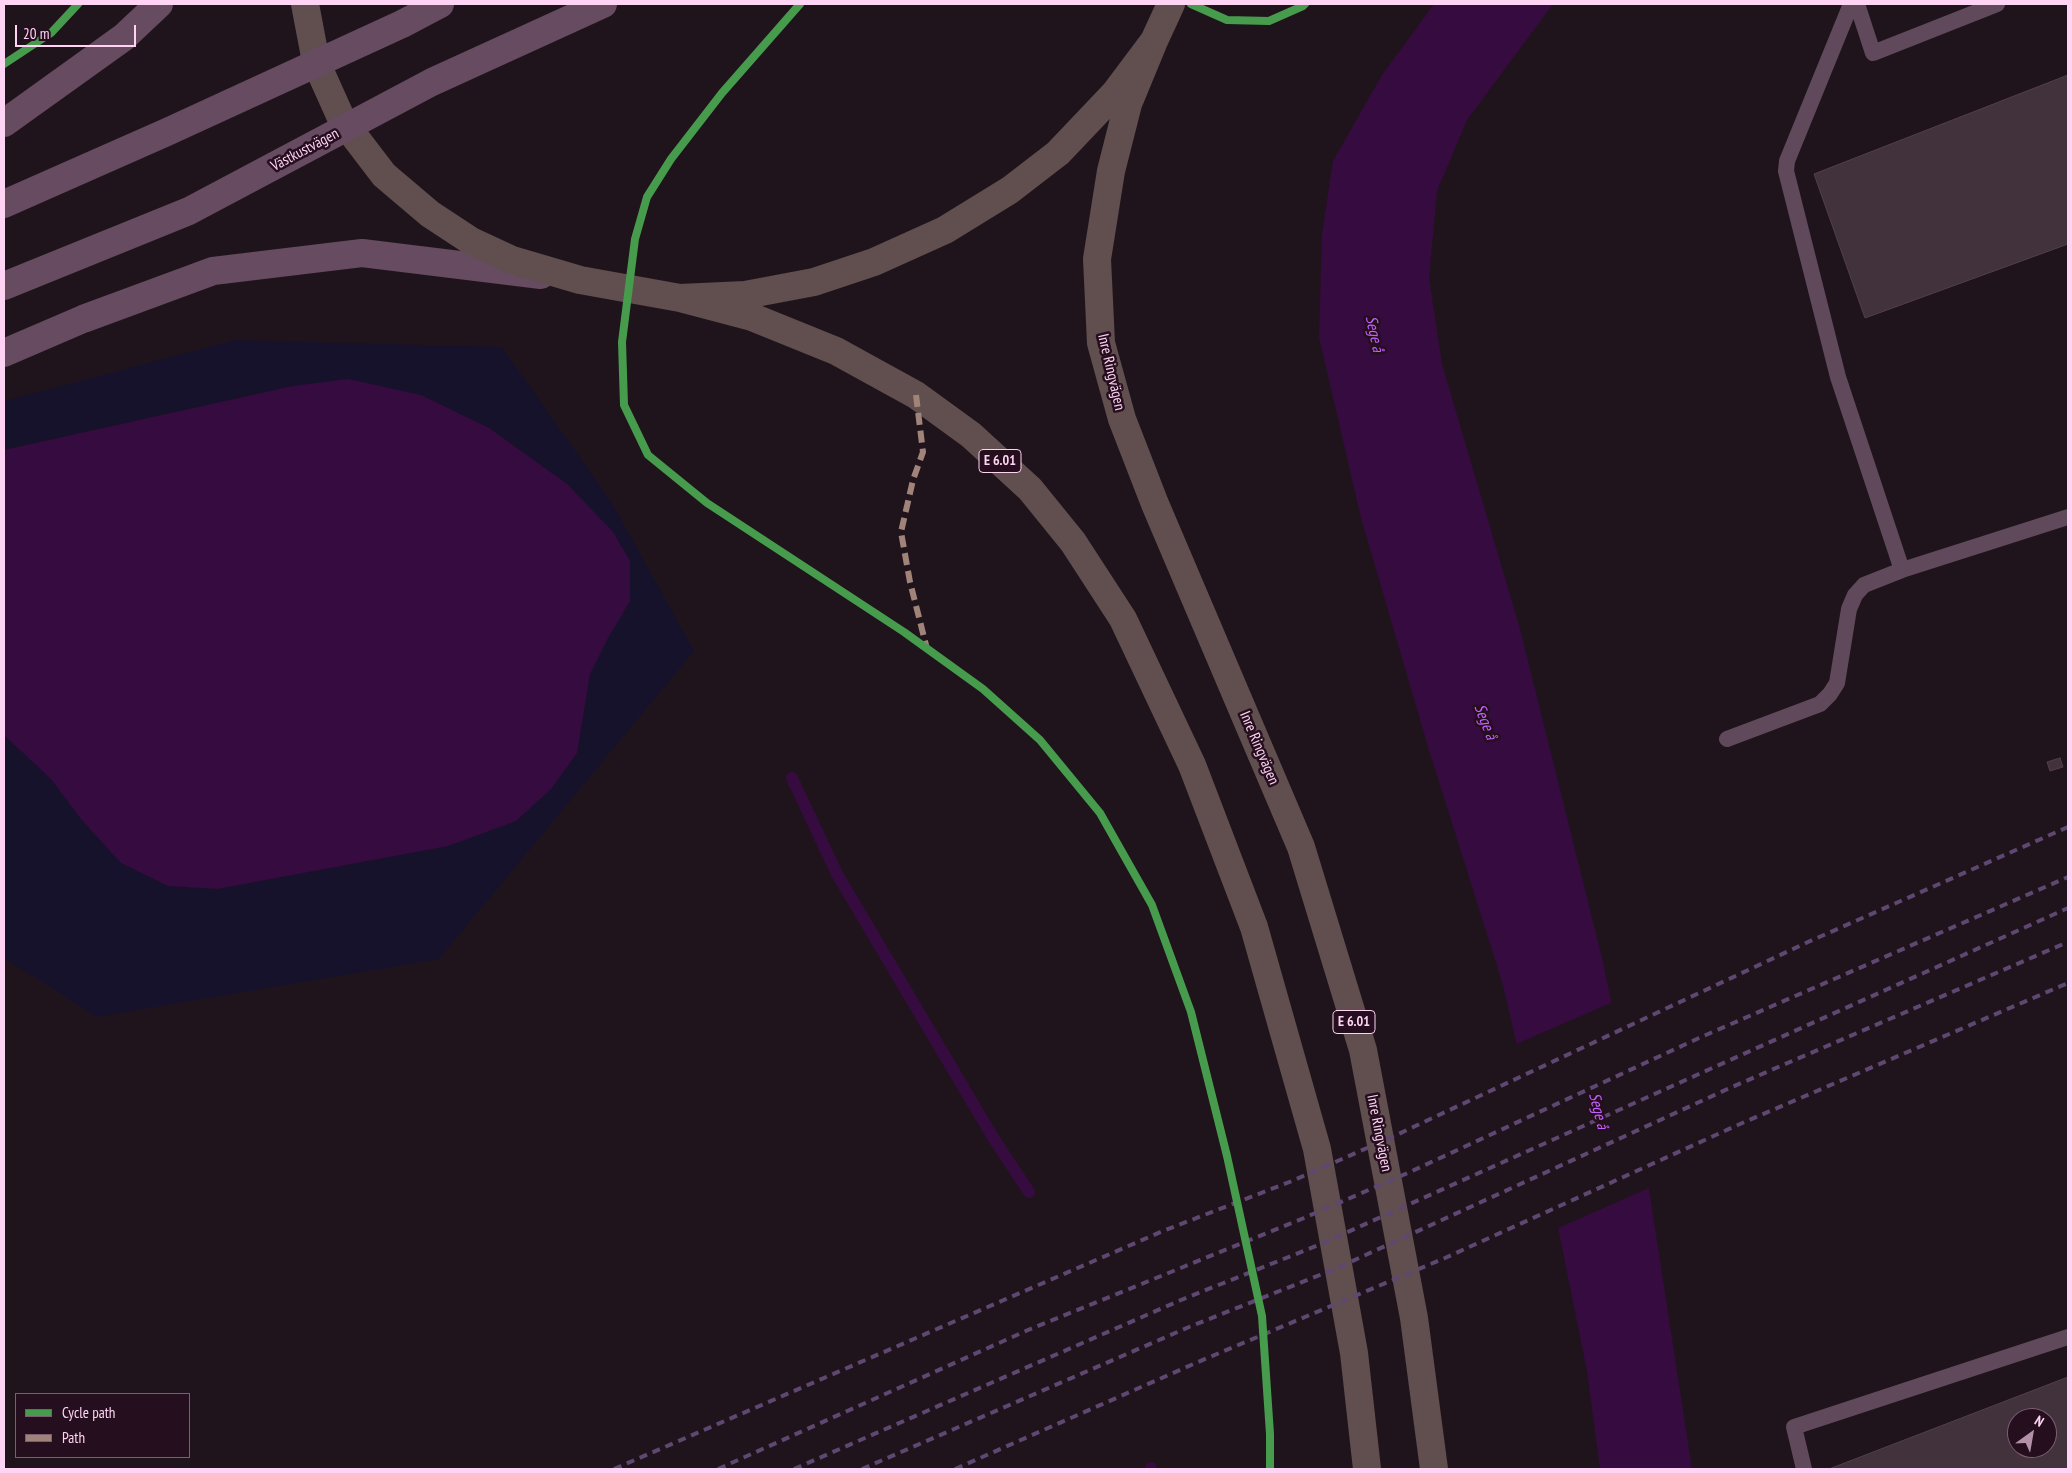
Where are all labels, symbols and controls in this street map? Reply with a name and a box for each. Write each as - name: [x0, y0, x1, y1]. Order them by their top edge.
- scale bar: [18, 15, 139, 47]
- text: 20 m: [23, 24, 49, 43]
- street label: Västkustvägen: [268, 125, 342, 175]
- water label: Sege å: [1361, 314, 1387, 354]
- street label: Inre Ringvägen: [1093, 332, 1129, 412]
- road number: E 6.01: [979, 450, 1021, 472]
- water label: Sege å: [1469, 701, 1501, 743]
- street label: Inre Ringvägen: [1235, 709, 1283, 787]
- road number: E 6.01: [1333, 1010, 1375, 1034]
- water label: Sege å: [1584, 1091, 1612, 1131]
- street label: Inre Ringvägen: [1363, 1093, 1395, 1173]
- legend: [15, 1393, 190, 1458]
- text: Cycle path: [62, 1403, 115, 1422]
- north arrow: [2007, 1408, 2057, 1458]
- text: N: [2031, 1411, 2047, 1431]
- text: Path: [62, 1428, 85, 1447]

